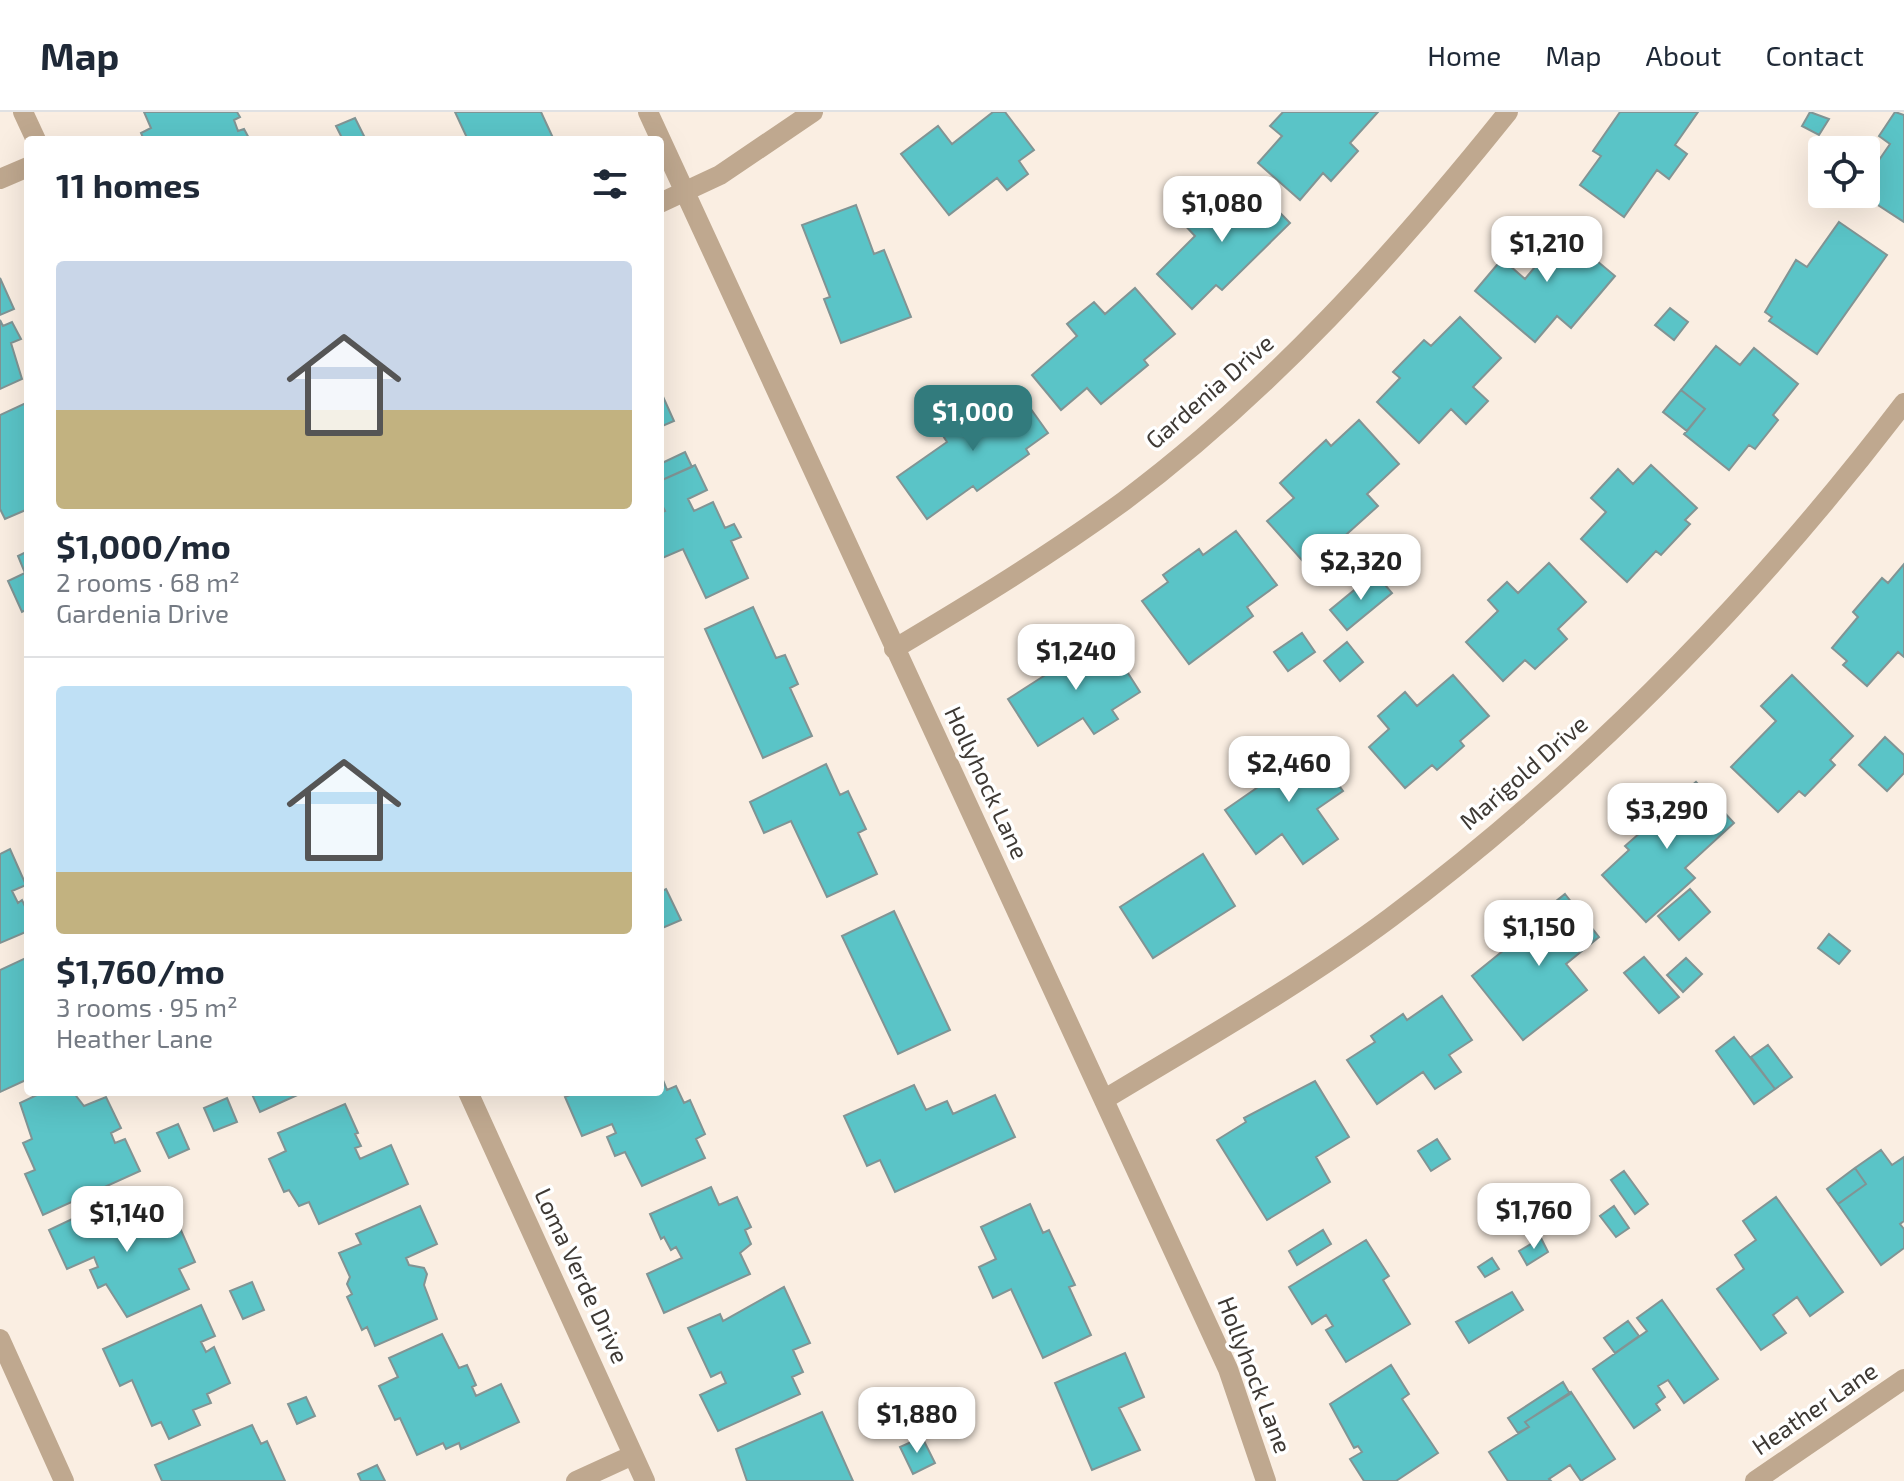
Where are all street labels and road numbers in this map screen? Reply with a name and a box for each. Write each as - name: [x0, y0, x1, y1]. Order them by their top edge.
- street label: Gardenia Drive: [1139, 328, 1279, 454]
- street label: Hollyhock Lane: [939, 701, 1035, 863]
- street label: Marigold Drive: [1453, 708, 1593, 835]
- street label: Loma Verde Drive: [529, 1183, 636, 1368]
- street label: Hollyhock Lane: [1212, 1292, 1299, 1457]
- street label: Heather Lane: [1746, 1355, 1882, 1460]

